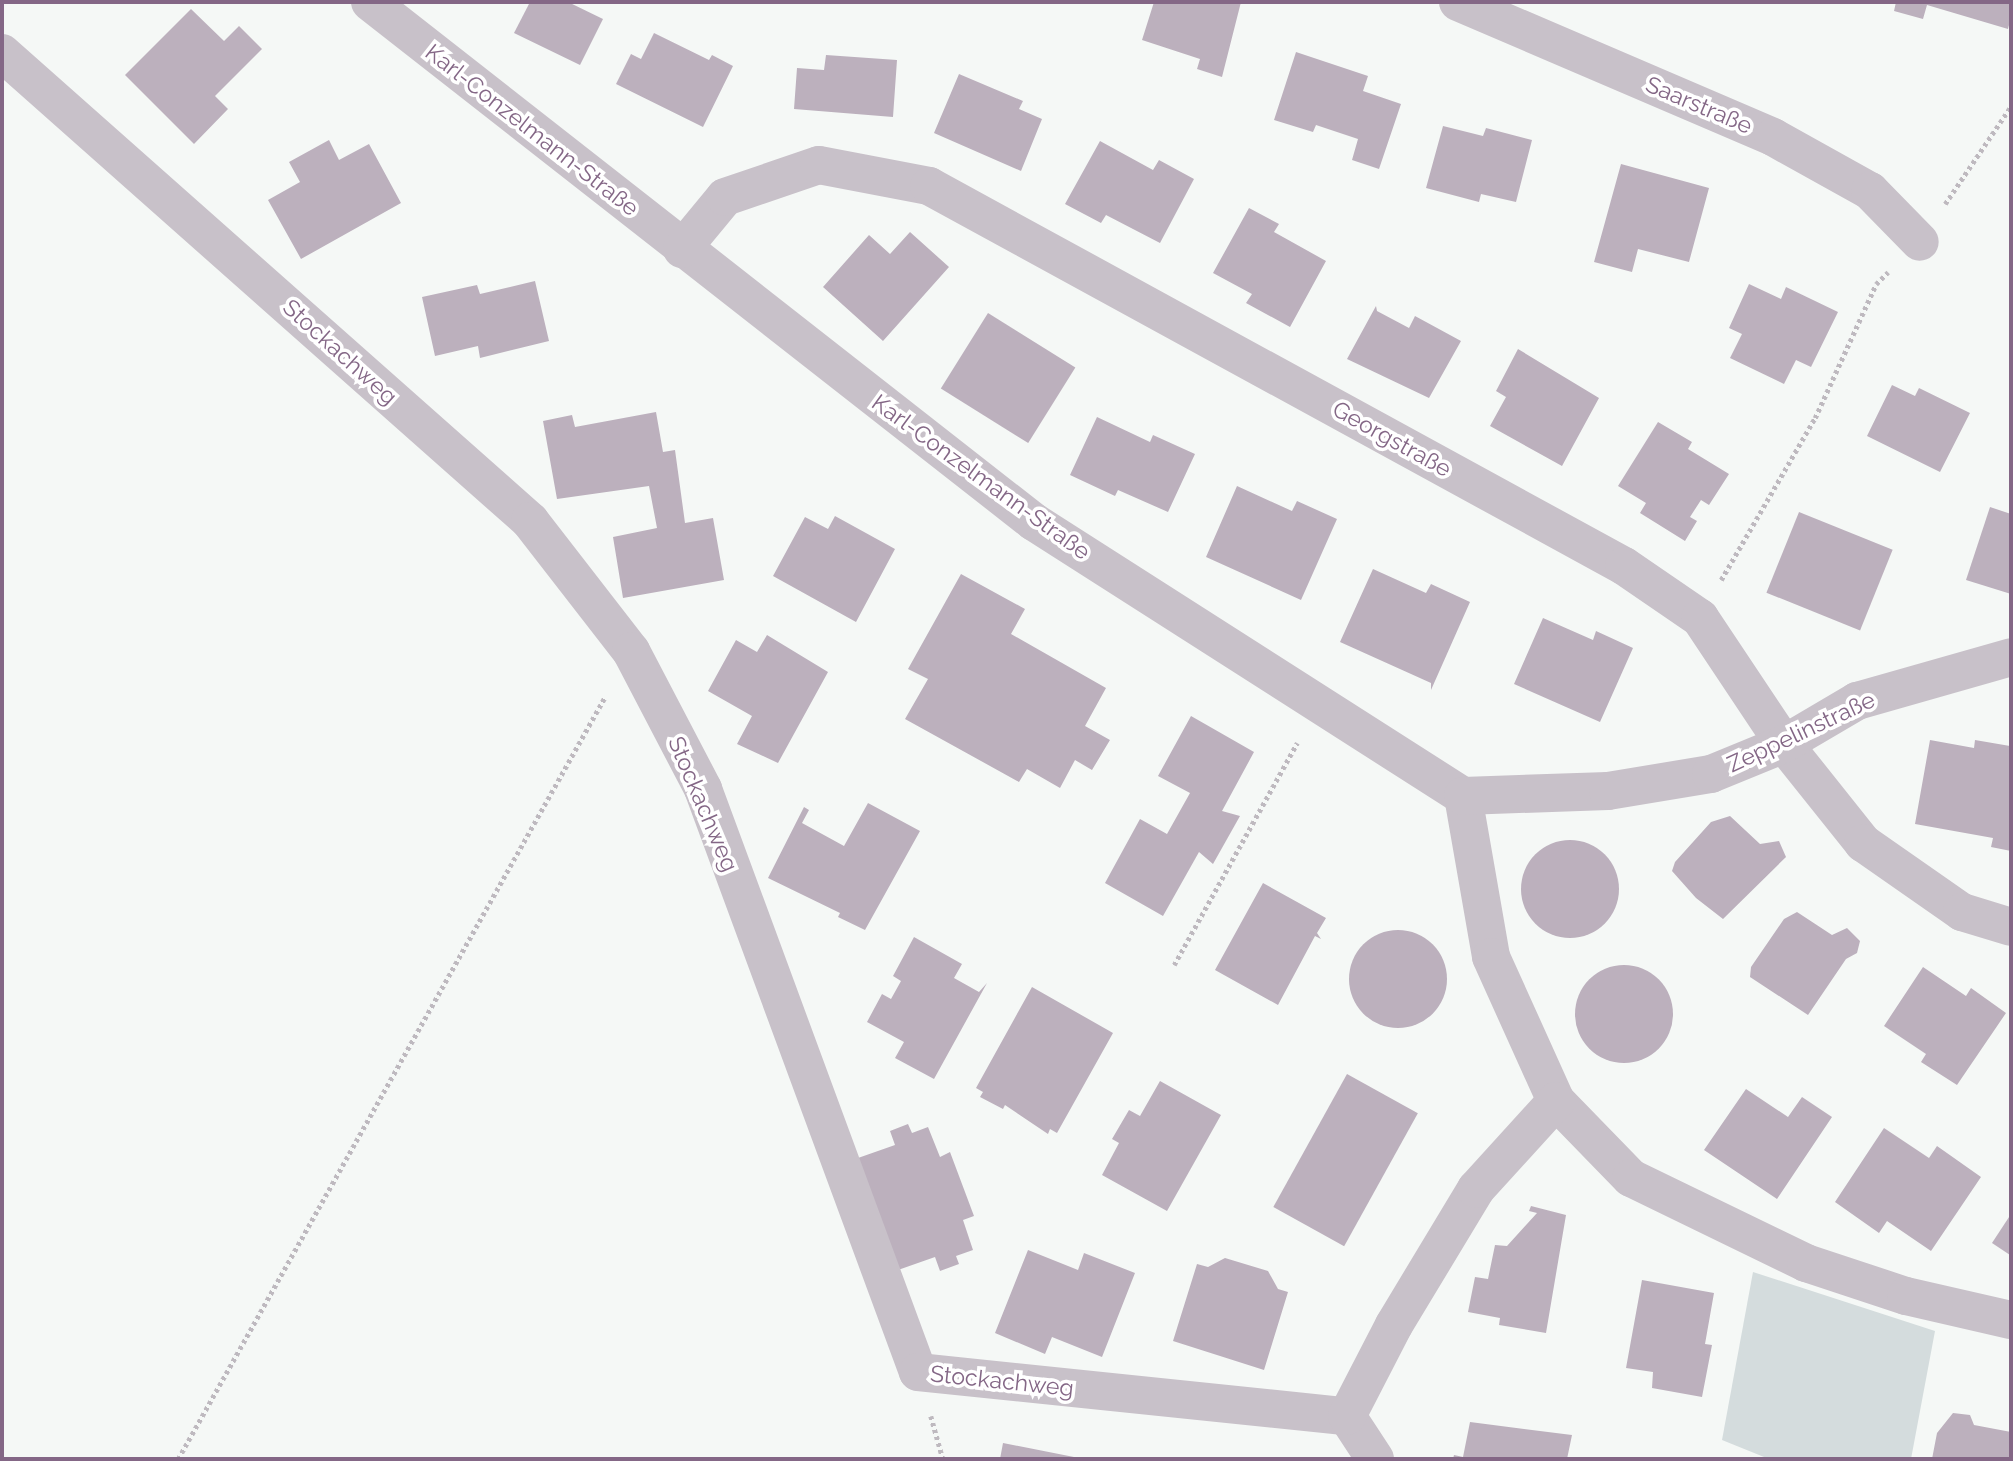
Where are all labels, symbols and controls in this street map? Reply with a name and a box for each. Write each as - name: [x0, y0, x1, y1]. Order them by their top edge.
- street label: Karl-Conzelmann-Straße: [420, 38, 644, 222]
- street label: Saarstraße: [1642, 70, 1756, 140]
- street label: Stockachweg: [277, 294, 403, 410]
- street label: Karl-Conzelmann-Straße: [866, 389, 1096, 565]
- street label: Georgstraße: [1328, 395, 1456, 483]
- street label: Zeppelinstraße: [1723, 686, 1879, 778]
- street label: Stockachweg: [662, 732, 744, 876]
- street label: Stockachweg: [929, 1360, 1075, 1402]

